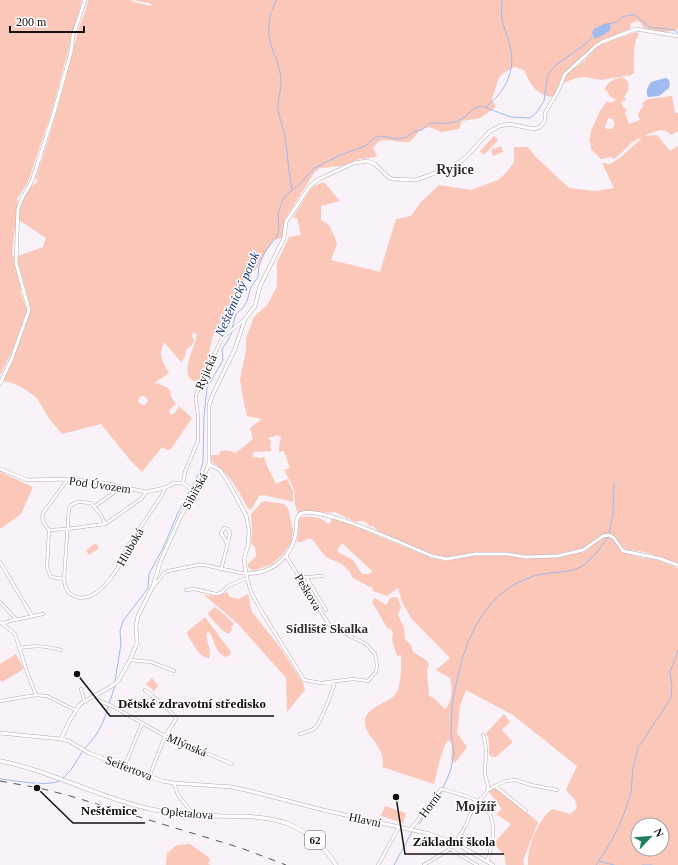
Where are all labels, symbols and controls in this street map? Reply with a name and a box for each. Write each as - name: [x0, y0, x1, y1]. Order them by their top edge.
- scale bar: [10, 8, 84, 34]
- text: 200 m: [16, 15, 47, 29]
- district label: Ryjice: [436, 162, 474, 177]
- water label: Neštěmický potok: [211, 249, 263, 340]
- street label: Ryjická: [192, 352, 220, 392]
- street label: Sibiřská: [179, 470, 211, 512]
- street label: Pod Úvozem: [68, 474, 132, 496]
- street label: Hluboká: [114, 525, 147, 568]
- street label: Peškova: [292, 571, 325, 613]
- district label: Sídliště Skalka: [286, 621, 368, 636]
- callout: Dětské zdravotní středisko: [110, 691, 274, 716]
- text: Dětské zdravotní středisko: [118, 696, 266, 711]
- street label: Mlýnská: [165, 730, 210, 760]
- street label: Seifertova: [103, 753, 155, 784]
- street label: Horní: [416, 789, 444, 820]
- callout: Neštěmice: [73, 798, 145, 823]
- district label: Mojžíř: [455, 799, 497, 814]
- text: Neštěmice: [81, 803, 137, 818]
- street label: Opletalova: [160, 804, 214, 822]
- street label: Hlavní: [348, 810, 383, 830]
- north arrow: [630, 817, 670, 857]
- text: N: [652, 826, 666, 839]
- callout: Základní škola: [405, 829, 504, 854]
- road number: 62: [305, 831, 325, 849]
- text: Základní škola: [413, 834, 496, 849]

